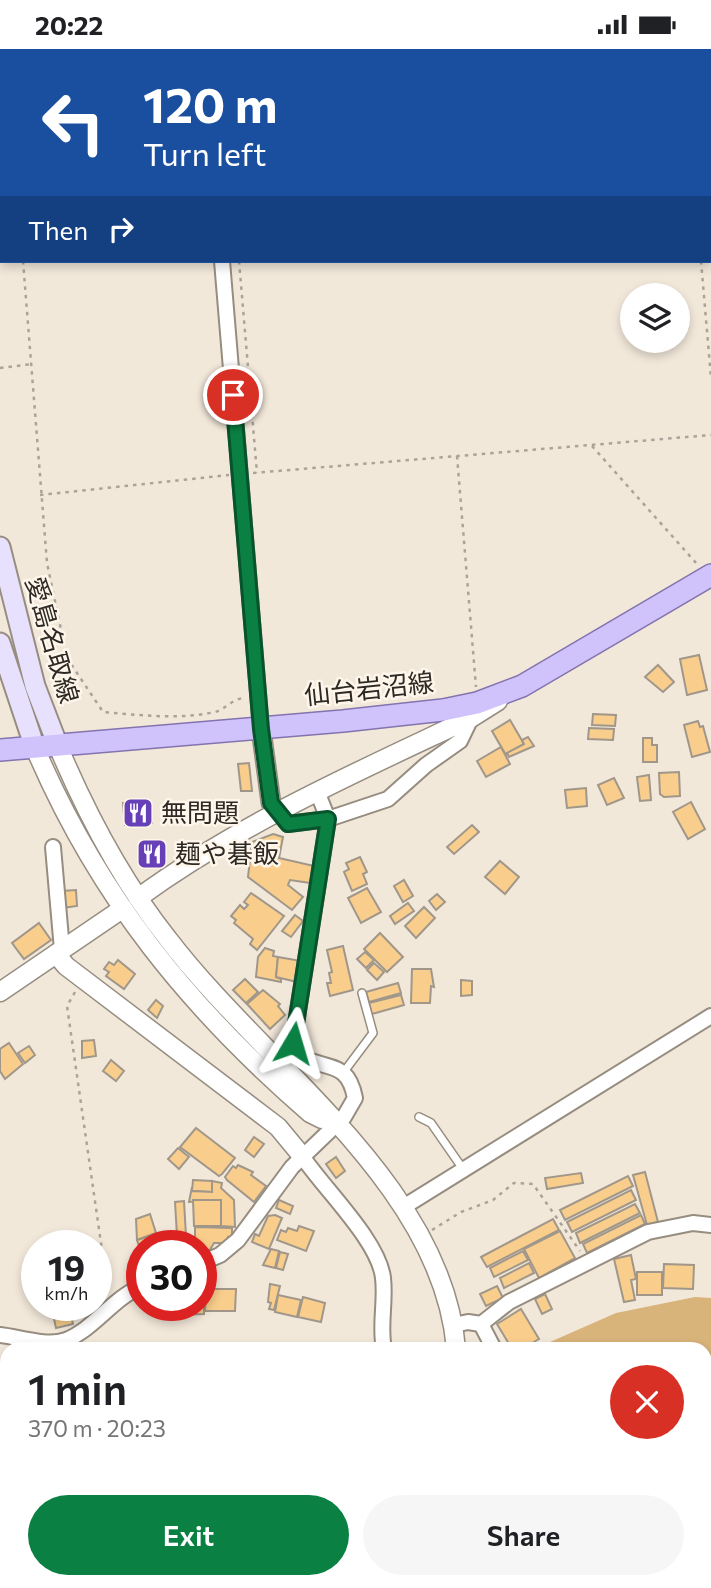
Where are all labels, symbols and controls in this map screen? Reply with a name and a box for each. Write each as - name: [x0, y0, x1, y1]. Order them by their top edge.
- text: 20:22: [35, 9, 103, 40]
- text: 120 m: [143, 73, 277, 133]
- icon: left: [28, 77, 119, 168]
- text: Turn left: [143, 133, 267, 173]
- icon: right: [102, 210, 140, 248]
- text: Then: [28, 214, 88, 245]
- map controls: [620, 283, 690, 353]
- button: layers: [620, 283, 690, 353]
- pin: [203, 365, 263, 425]
- icon: arrive: [214, 376, 252, 414]
- street label: 愛島名取線: [21, 573, 86, 706]
- street label: 仙台岩沼線: [303, 665, 435, 710]
- restaurant icon: 無問題: [121, 796, 155, 830]
- place label: 無問題: [161, 796, 239, 827]
- restaurant icon: 麺や碁飯: [135, 837, 169, 871]
- place label: 麺や碁飯: [175, 837, 279, 868]
- position arrow: [256, 1006, 330, 1080]
- speed limit sign: 30: [126, 1230, 217, 1321]
- text: 19: [48, 1245, 85, 1288]
- text: km/h: [45, 1282, 88, 1304]
- text: 1 min: [28, 1362, 127, 1414]
- button: close: [610, 1365, 684, 1439]
- text: 370 m · 20:23: [28, 1414, 166, 1442]
- button: Exit: [28, 1495, 349, 1575]
- button: Share: [363, 1495, 684, 1575]

